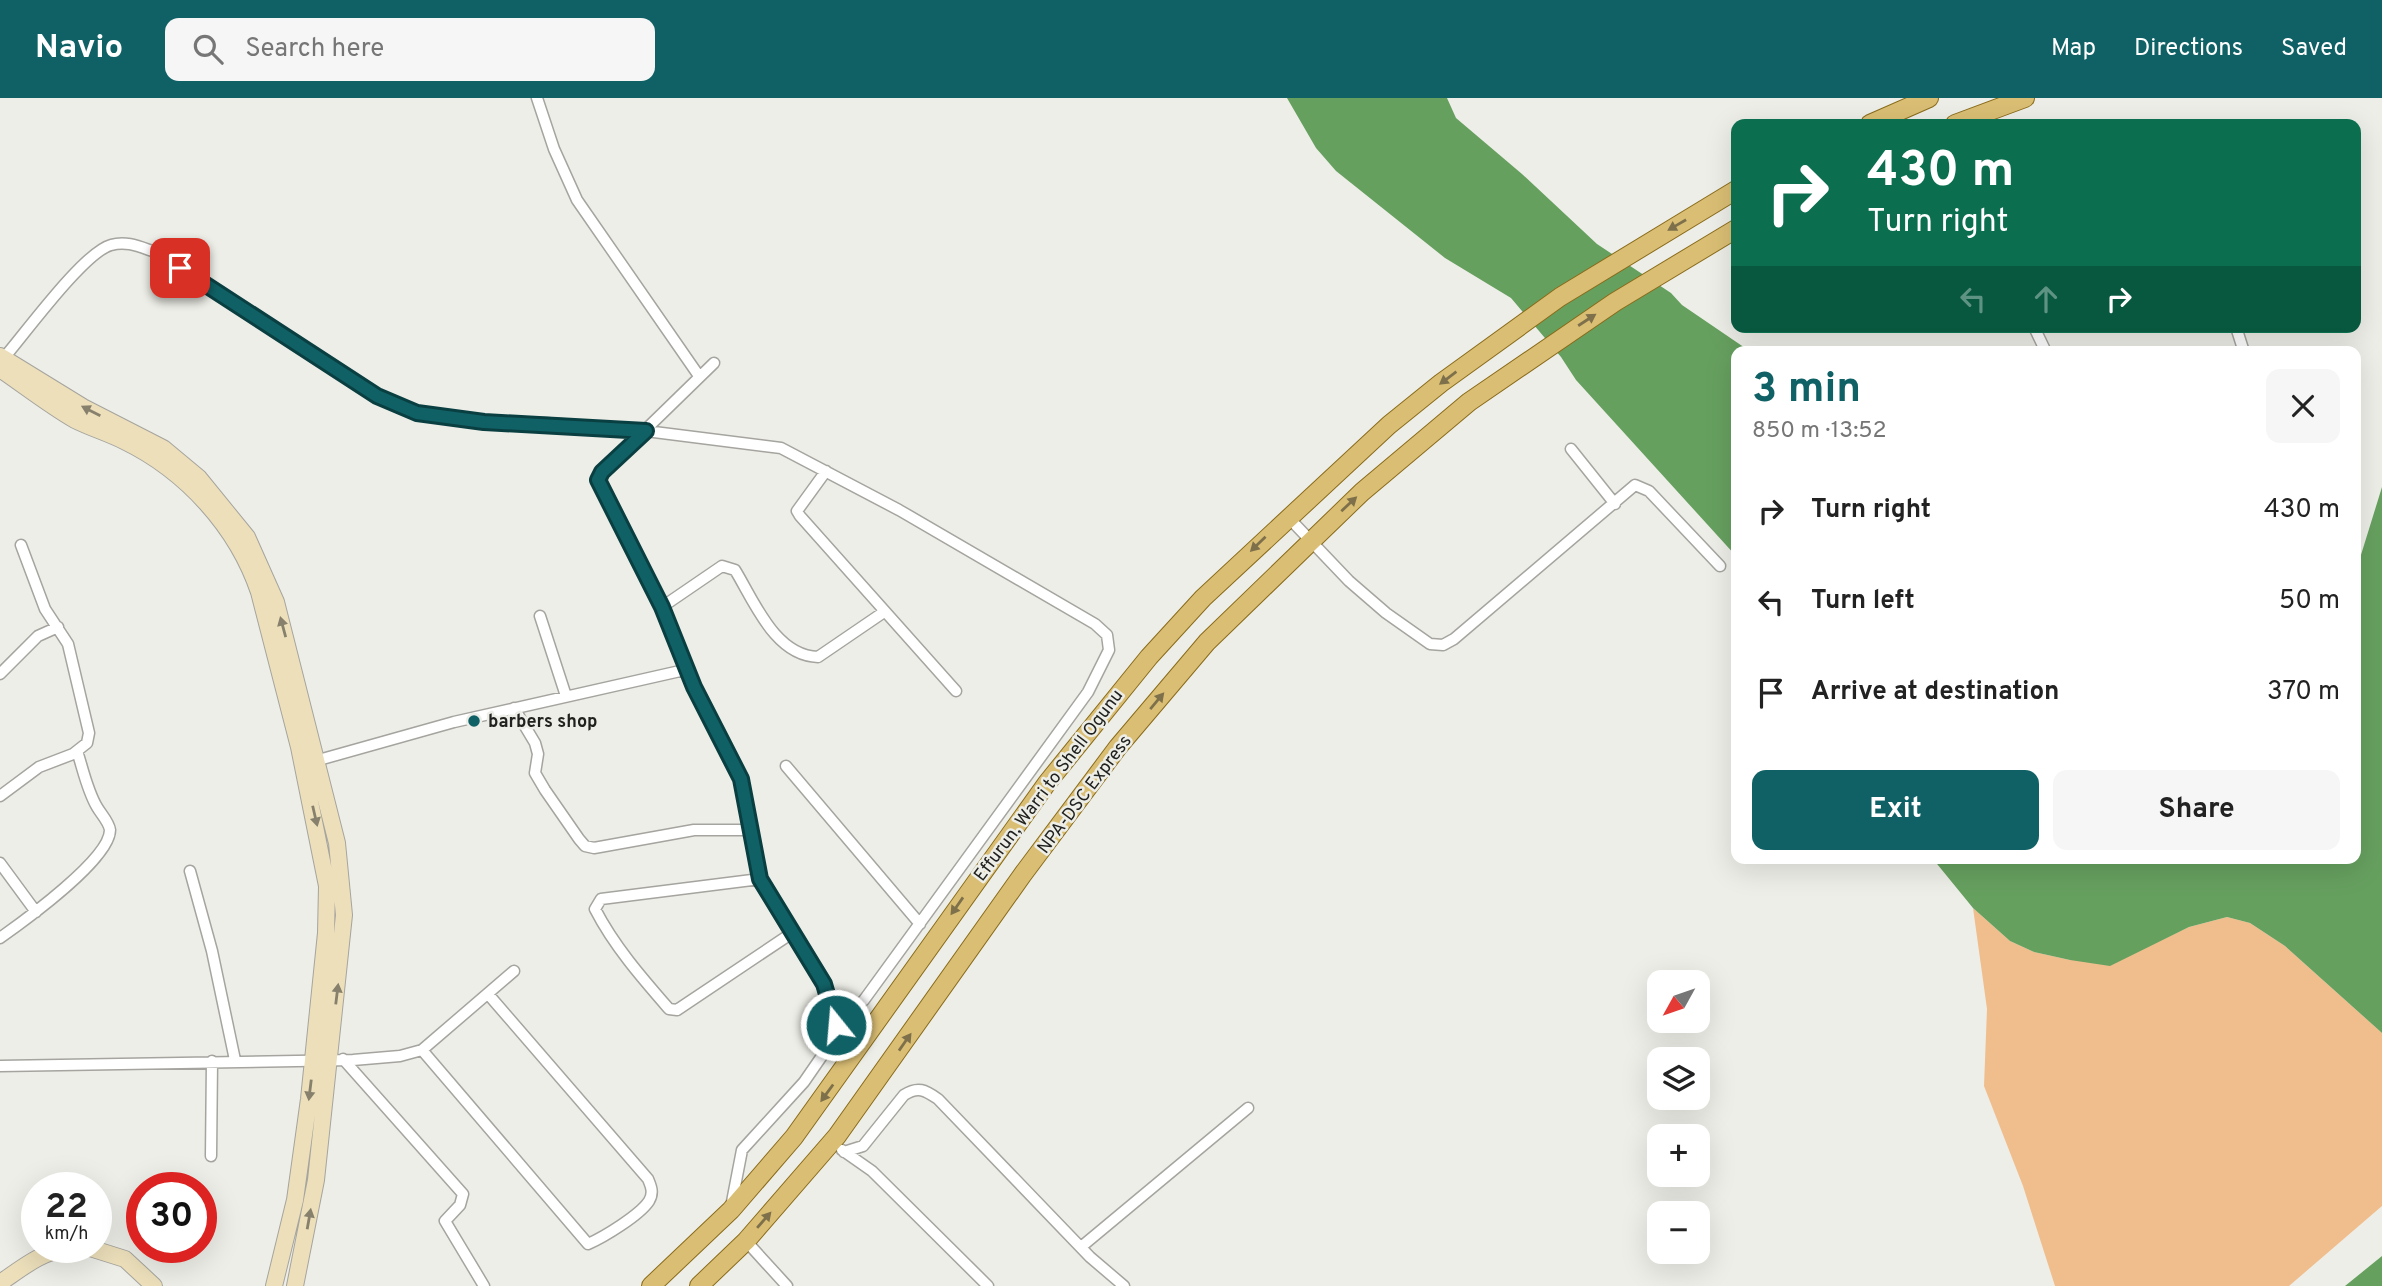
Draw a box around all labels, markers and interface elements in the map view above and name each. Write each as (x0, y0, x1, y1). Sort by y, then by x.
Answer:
search box (165, 18, 655, 81)
text: Navio (35, 28, 123, 70)
icon: search (189, 30, 227, 68)
text: Search here (245, 33, 384, 66)
text: Map (2051, 34, 2096, 64)
text: Directions (2134, 34, 2243, 64)
text: Saved (2281, 34, 2347, 64)
text: 430 m (1867, 142, 2015, 204)
icon: right (1752, 147, 1843, 238)
text: Turn right (1867, 203, 2009, 243)
one-way arrow (1668, 219, 1687, 231)
pin (150, 238, 210, 298)
icon: arrive (161, 249, 199, 287)
icon: left (1954, 280, 1992, 318)
icon: ahead (2027, 280, 2065, 318)
icon: right (2100, 280, 2138, 318)
one-way arrow (1578, 313, 1596, 327)
text: 3 min (1752, 364, 1861, 417)
button: close (2266, 369, 2340, 443)
one-way arrow (1439, 371, 1457, 385)
one-way arrow (81, 406, 101, 417)
text: 850 m · 13:52 (1752, 417, 1887, 446)
icon: right (1752, 492, 1790, 530)
text: Turn right (1811, 494, 1931, 527)
text: 430 m (2264, 494, 2340, 527)
one-way arrow (1340, 496, 1357, 512)
one-way arrow (1250, 535, 1267, 552)
icon: left (1752, 583, 1790, 621)
text: Turn left (1811, 585, 1915, 618)
text: 50 m (2279, 585, 2340, 618)
one-way arrow (277, 615, 288, 637)
icon: arrive (1752, 674, 1790, 712)
text: Arrive at destination (1811, 676, 2059, 709)
text: 370 m (2267, 676, 2340, 709)
street label: Effurun, Warri to Shell Ogunu (969, 685, 1129, 887)
one-way arrow (1149, 693, 1164, 711)
place label: barbers shop (488, 711, 597, 734)
marker: barbers shop (466, 713, 482, 729)
street label: NPA-DSC Express (1033, 731, 1137, 859)
button: Exit (1752, 770, 2039, 850)
button: Share (2053, 770, 2340, 850)
one-way arrow (309, 805, 320, 827)
one-way arrow (950, 897, 964, 915)
north arrow (1647, 970, 1710, 1032)
map controls (1647, 970, 1710, 1264)
one-way arrow (332, 982, 343, 1004)
position arrow (799, 988, 873, 1062)
one-way arrow (898, 1033, 912, 1051)
button: layers (1647, 1047, 1710, 1110)
one-way arrow (304, 1080, 315, 1102)
one-way arrow (820, 1084, 834, 1102)
button: + (1647, 1124, 1710, 1187)
speed limit sign: 30 (126, 1172, 217, 1263)
text: 22 (45, 1186, 88, 1230)
button: − (1647, 1201, 1710, 1264)
one-way arrow (304, 1208, 315, 1230)
one-way arrow (756, 1211, 772, 1229)
text: km/h (45, 1223, 88, 1246)

